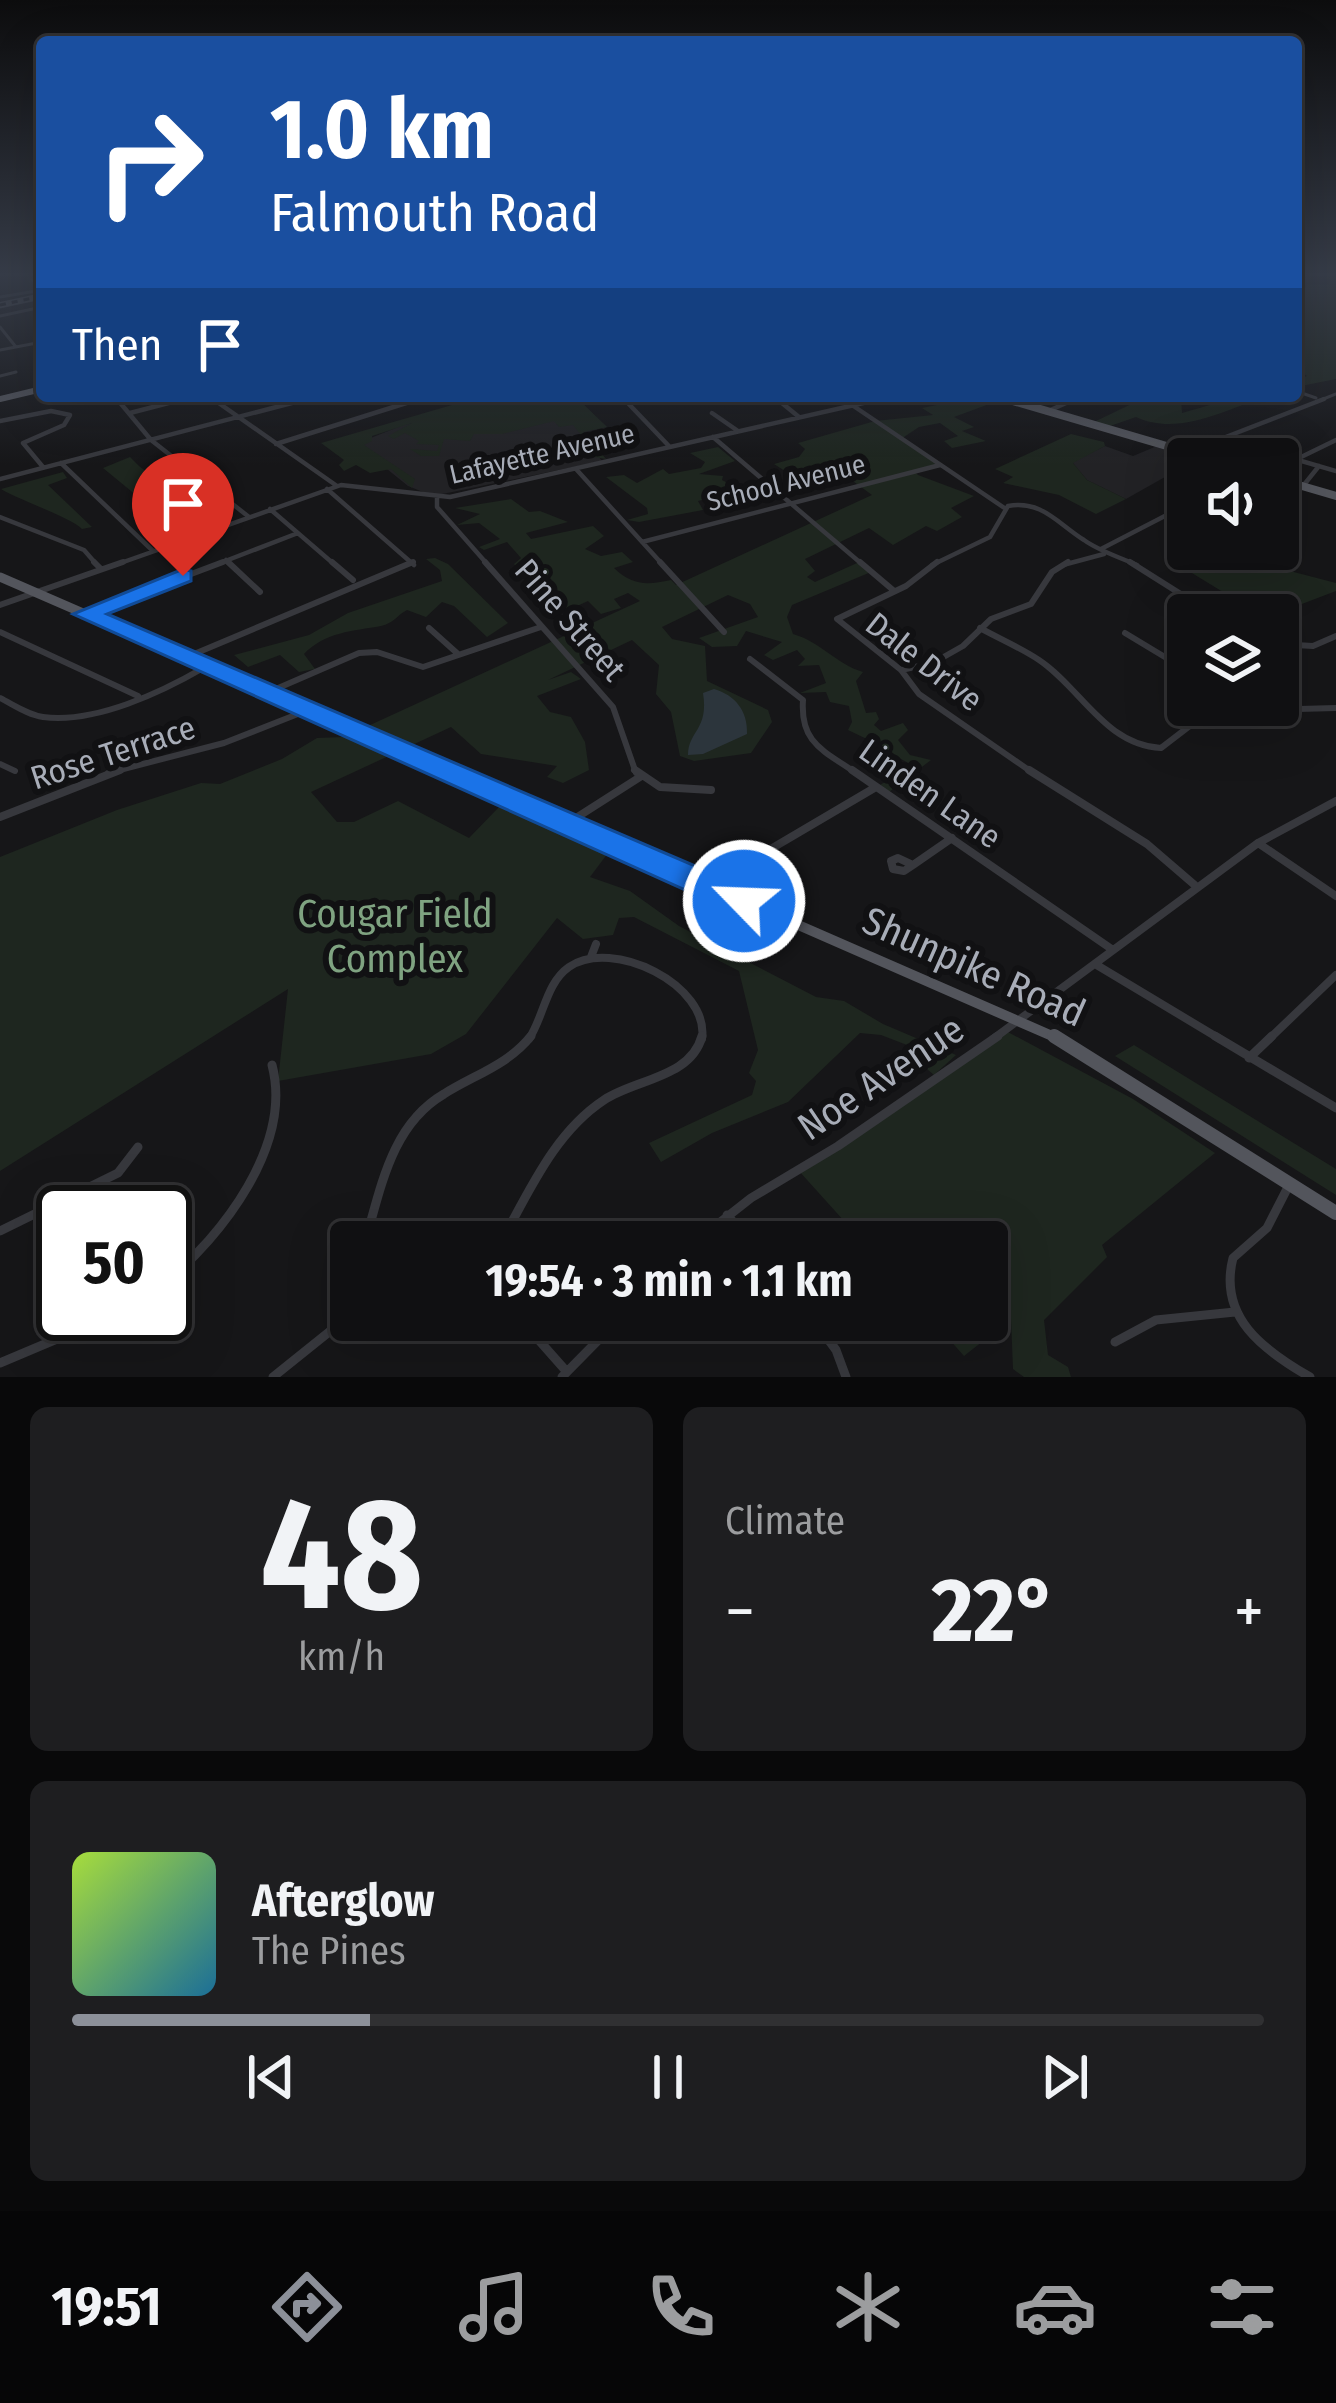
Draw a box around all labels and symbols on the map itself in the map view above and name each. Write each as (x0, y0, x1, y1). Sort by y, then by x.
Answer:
street label: Lafayette Avenue (446, 417, 638, 491)
street label: School Avenue (703, 448, 869, 518)
pin (132, 453, 234, 576)
street label: Pine Street (506, 551, 634, 689)
street label: Dale Drive (858, 604, 990, 720)
street label: Rose Terrace (26, 708, 200, 798)
street label: Linden Lane (851, 731, 1009, 857)
position arrow (681, 838, 807, 964)
park label: Cougar Field Complex (297, 891, 493, 982)
street label: Shunpike Road (856, 897, 1092, 1037)
street label: Noe Avenue (789, 1006, 973, 1150)
speed limit sign: 50 (36, 1185, 192, 1341)

